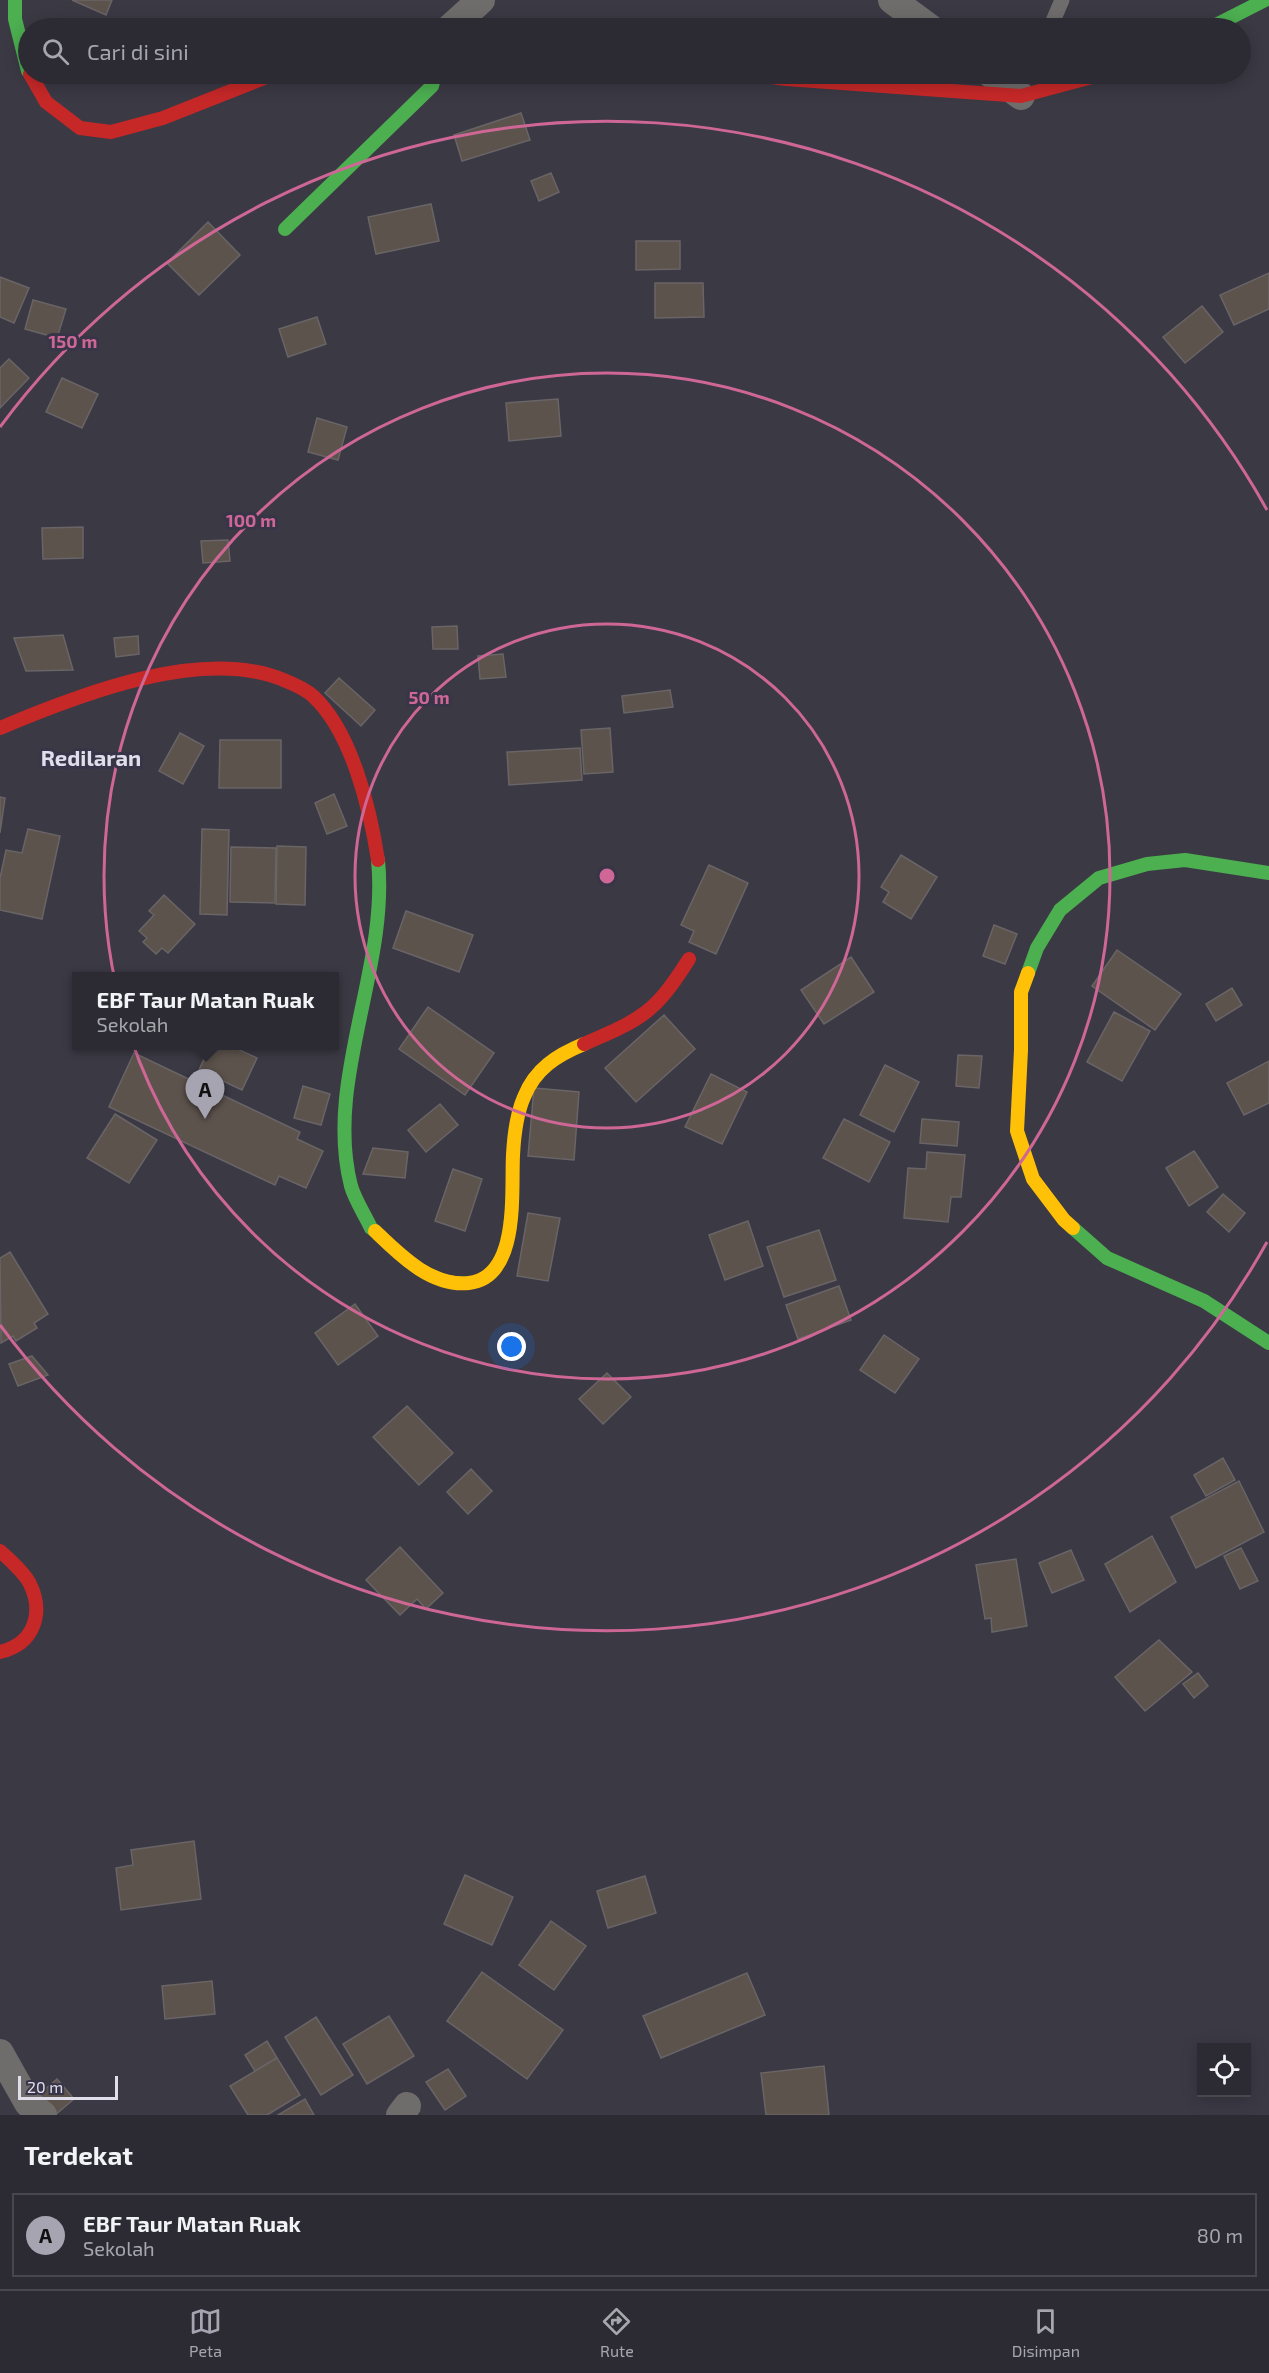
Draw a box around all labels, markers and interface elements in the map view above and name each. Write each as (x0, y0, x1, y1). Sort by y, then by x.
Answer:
search box (18, 18, 1251, 84)
icon: search (39, 35, 72, 68)
text: Cari di sini (87, 38, 189, 64)
text: 150 m (49, 330, 97, 352)
text: 100 m (226, 509, 276, 531)
text: 50 m (408, 686, 450, 708)
district label: Redilaran (41, 744, 141, 770)
centre of rings (597, 866, 617, 886)
popup (72, 972, 339, 1050)
text: EBF Taur Matan Ruak (97, 986, 314, 1012)
text: Sekolah (97, 1012, 168, 1036)
pin: A (186, 1070, 224, 1119)
your location (497, 1332, 526, 1361)
map controls (1197, 2043, 1251, 2097)
button: locate (1197, 2043, 1251, 2097)
scale bar (18, 2073, 118, 2100)
text: 20 m (27, 2077, 63, 2096)
text: Terdekat (24, 2139, 133, 2170)
text: EBF Taur Matan Ruak (83, 2210, 301, 2236)
text: A (39, 2223, 52, 2247)
text: 80 m (1197, 2223, 1243, 2247)
text: Sekolah (83, 2236, 155, 2260)
tab: Peta (189, 2305, 222, 2360)
tab: Rute (600, 2305, 634, 2360)
tab: Disimpan (1012, 2305, 1080, 2360)

